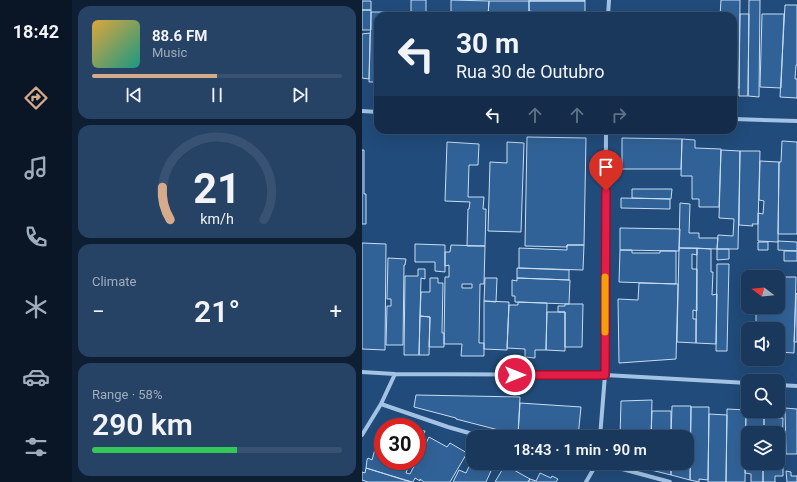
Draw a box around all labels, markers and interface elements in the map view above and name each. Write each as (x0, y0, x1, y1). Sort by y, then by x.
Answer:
text: 18:42 (13, 21, 59, 42)
text: 88.6 FM (152, 27, 207, 45)
text: 30 m (456, 27, 519, 60)
icon: left (390, 28, 442, 80)
text: Music (152, 45, 187, 60)
text: Rua 30 de Outubro (456, 61, 605, 82)
icon: directions (22, 84, 50, 112)
icon: previous (123, 84, 145, 106)
icon: pause (206, 84, 228, 106)
icon: next (289, 84, 311, 106)
icon: left (482, 104, 504, 126)
icon: ahead (524, 104, 546, 126)
icon: ahead (566, 104, 588, 126)
icon: right (608, 104, 630, 126)
pin (589, 150, 623, 191)
icon: music (22, 154, 50, 182)
icon: arrive (595, 156, 617, 178)
text: 21 (193, 163, 241, 212)
text: km/h (200, 210, 234, 226)
icon: phone (22, 223, 50, 251)
north arrow (741, 270, 785, 314)
map controls (741, 270, 785, 470)
text: Climate (92, 274, 136, 289)
icon: climate (22, 293, 50, 321)
text: 21° (194, 294, 240, 329)
text: − (92, 299, 105, 324)
text: + (330, 299, 342, 324)
button: sound (741, 322, 785, 366)
position arrow (494, 354, 536, 396)
icon: car (22, 363, 50, 391)
button: search (741, 374, 785, 418)
text: Range · 58% (92, 387, 162, 402)
text: 290 km (92, 407, 193, 442)
speed limit sign: 30 (374, 418, 426, 470)
button: layers (741, 426, 785, 470)
icon: filters (22, 433, 50, 461)
text: 18:43 · 1 min · 90 m (513, 441, 647, 459)

